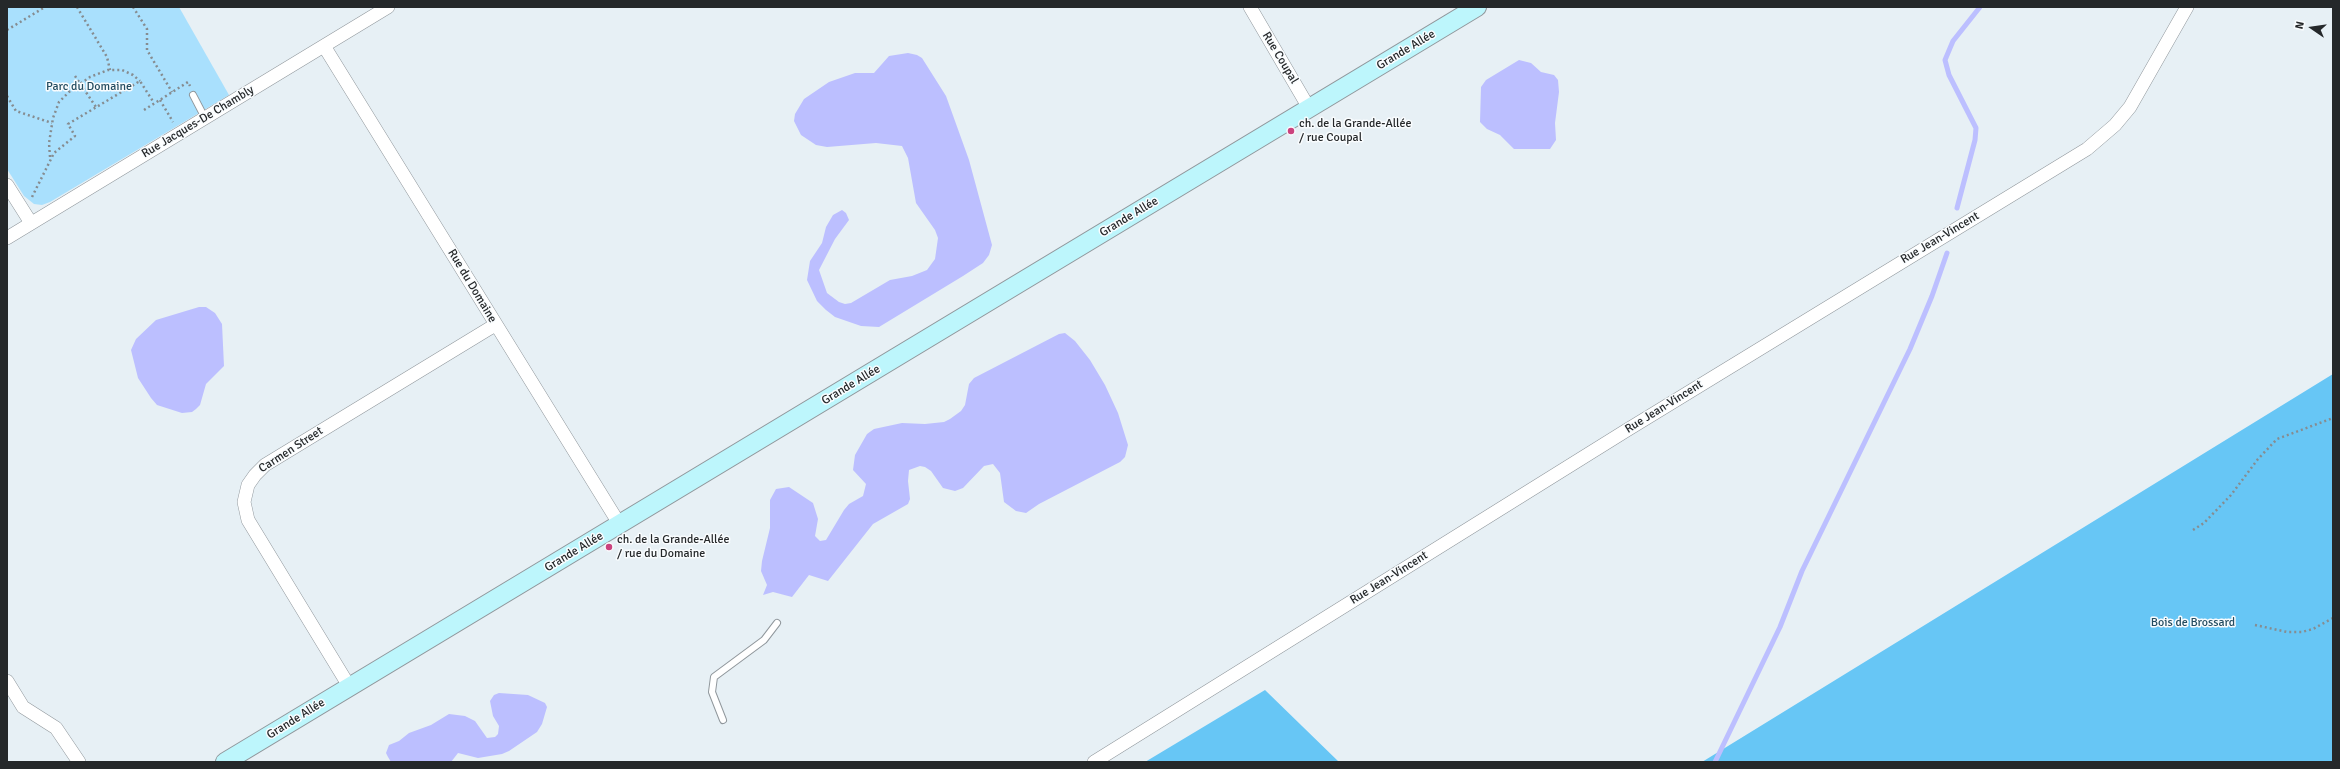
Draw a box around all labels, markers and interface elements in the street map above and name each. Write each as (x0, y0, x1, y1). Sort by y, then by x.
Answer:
north arrow (2292, 8, 2332, 48)
text: N (2293, 20, 2307, 30)
street label: Grande Allée (1374, 27, 1438, 73)
street label: Rue Coupal (1259, 29, 1301, 87)
park label: Parc du Domaine (46, 80, 132, 94)
street label: Rue Jacques-De Chambly (139, 83, 257, 161)
place label: ch. de la Grande-Allée / rue Coupal (1299, 117, 1412, 145)
marker: ch. de la Grande-Allée / rue Coupal (1286, 126, 1296, 136)
street label: Grande Allée (1097, 194, 1161, 240)
street label: Rue Jean-Vincent (1898, 209, 1982, 267)
street label: Rue du Domaine (444, 247, 500, 325)
street label: Grande Allée (819, 362, 883, 408)
street label: Rue Jean-Vincent (1622, 377, 1706, 437)
street label: Carmen Street (256, 424, 326, 476)
street label: Grande Allée (542, 529, 606, 575)
place label: ch. de la Grande-Allée / rue du Domaine (617, 533, 730, 561)
marker: ch. de la Grande-Allée / rue du Domaine (604, 542, 614, 552)
street label: Rue Jean-Vincent (1347, 548, 1431, 608)
park label: Bois de Brossard (2151, 616, 2235, 630)
street label: Grande Allée (264, 695, 328, 743)

